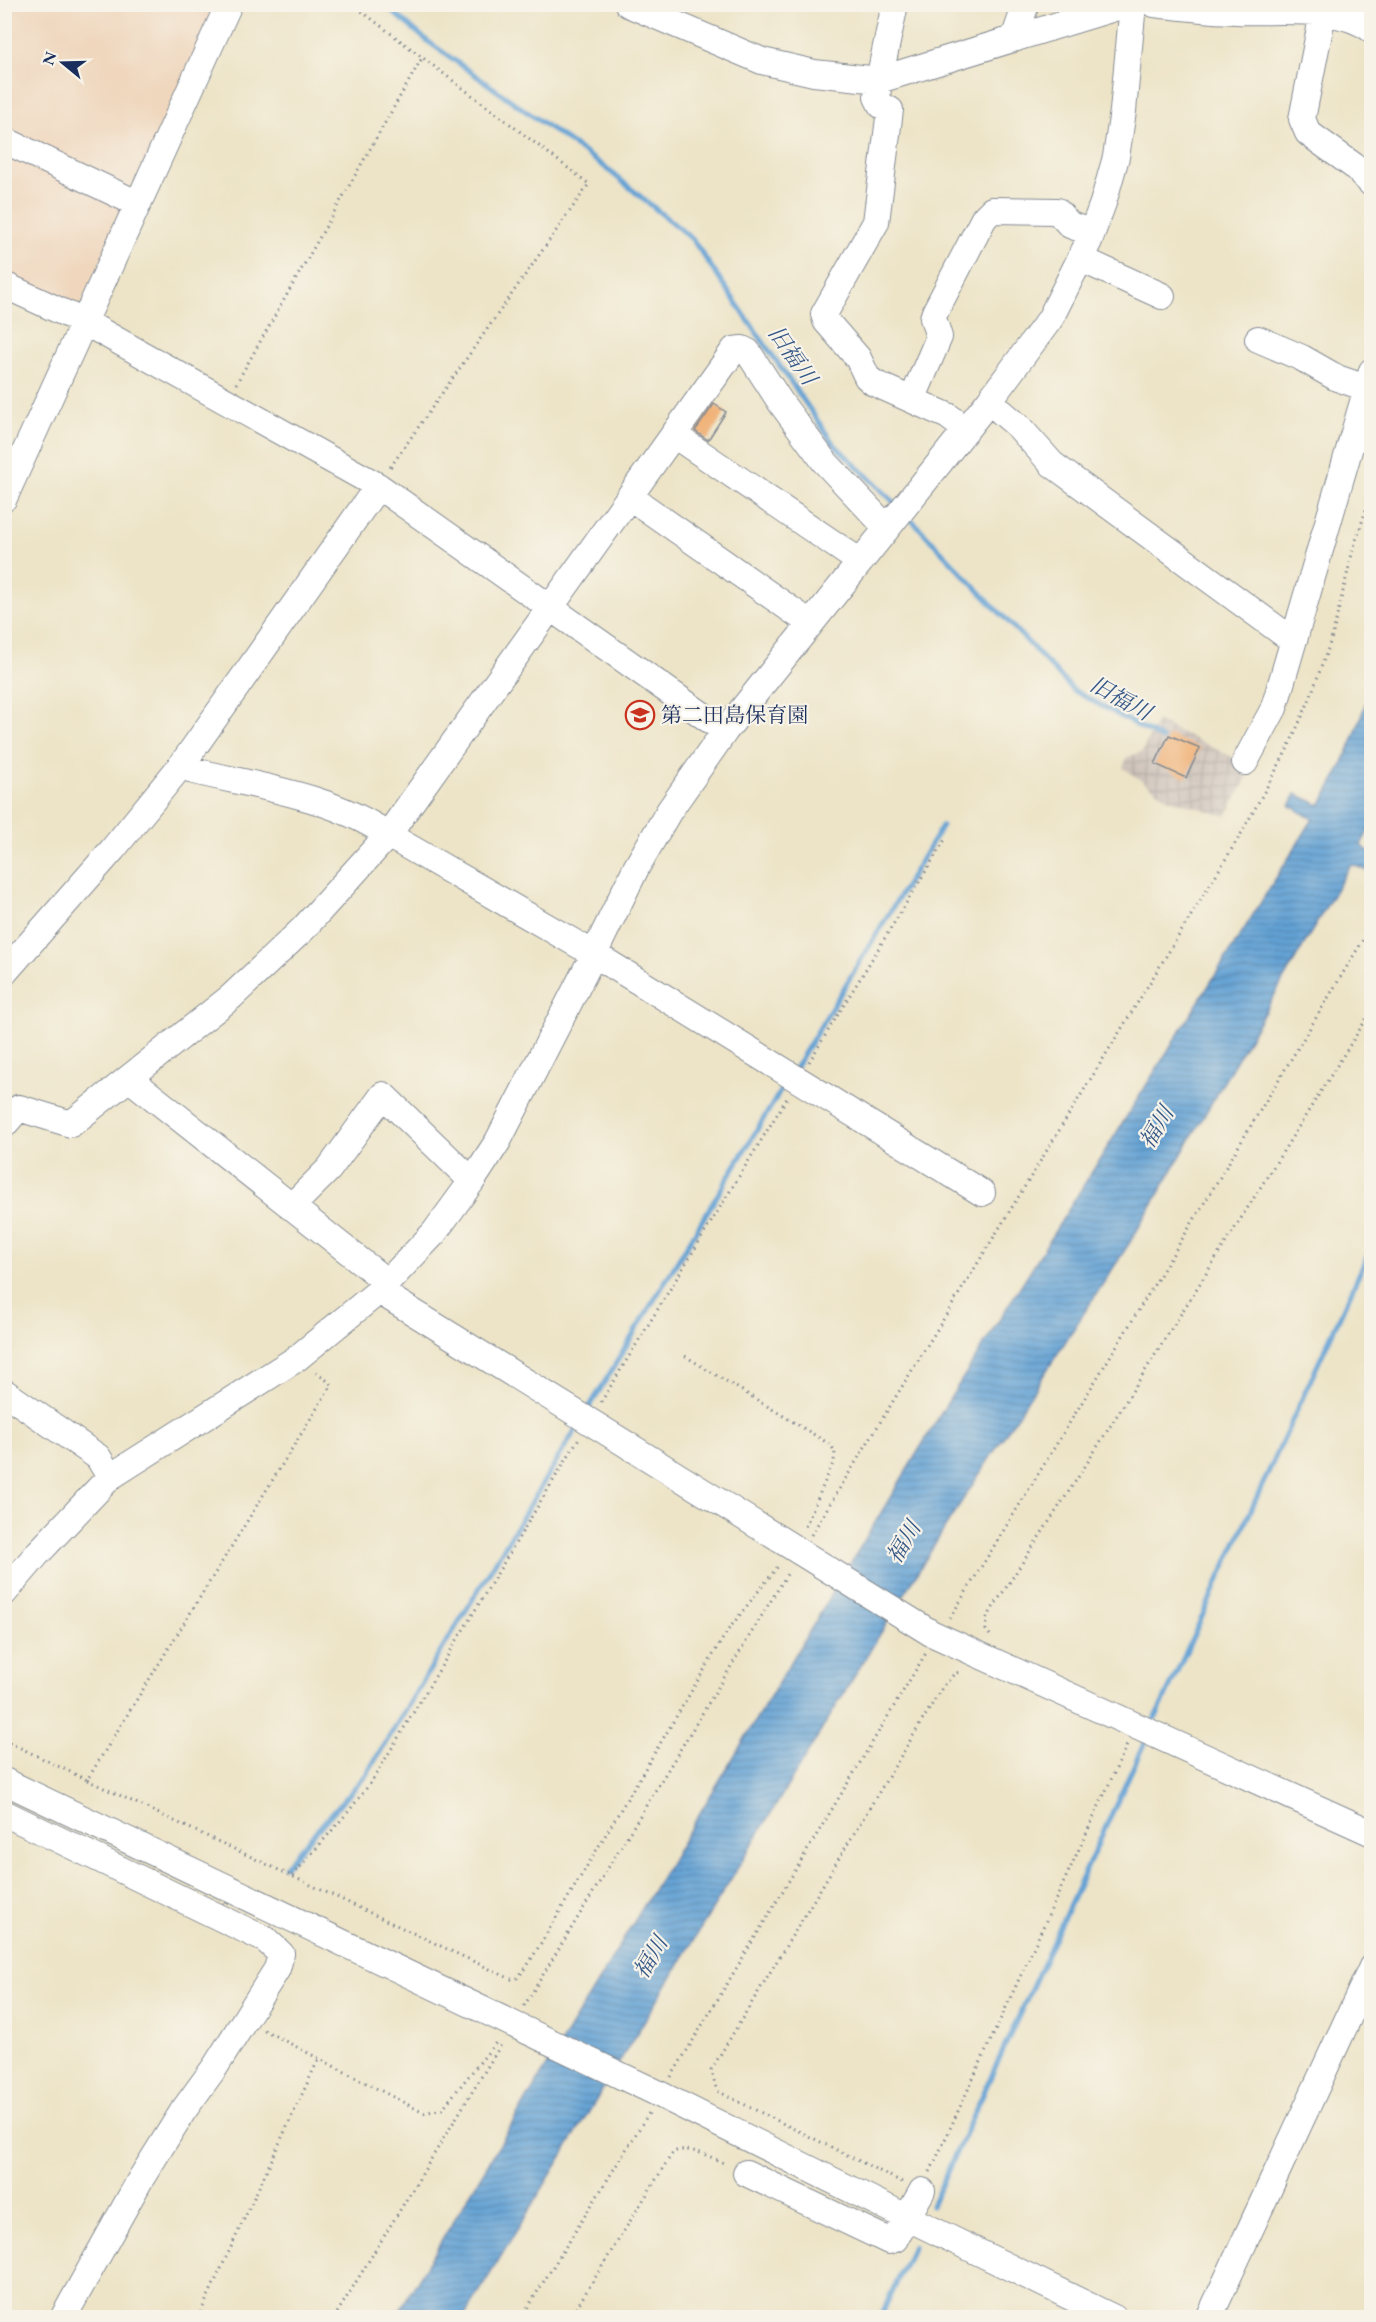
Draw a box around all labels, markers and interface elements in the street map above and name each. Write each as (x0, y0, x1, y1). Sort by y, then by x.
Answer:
north arrow (33, 33, 93, 93)
text: N (37, 49, 61, 68)
water label: 旧福川 (762, 320, 825, 392)
water label: 旧福川 (1085, 670, 1158, 728)
school or university icon: 第二田島保育園 (624, 699, 656, 731)
place label: 第二田島保育園 (661, 701, 808, 728)
water label: 福川 (1133, 1099, 1181, 1154)
water label: 福川 (880, 1514, 928, 1569)
water label: 福川 (627, 1929, 675, 1984)

